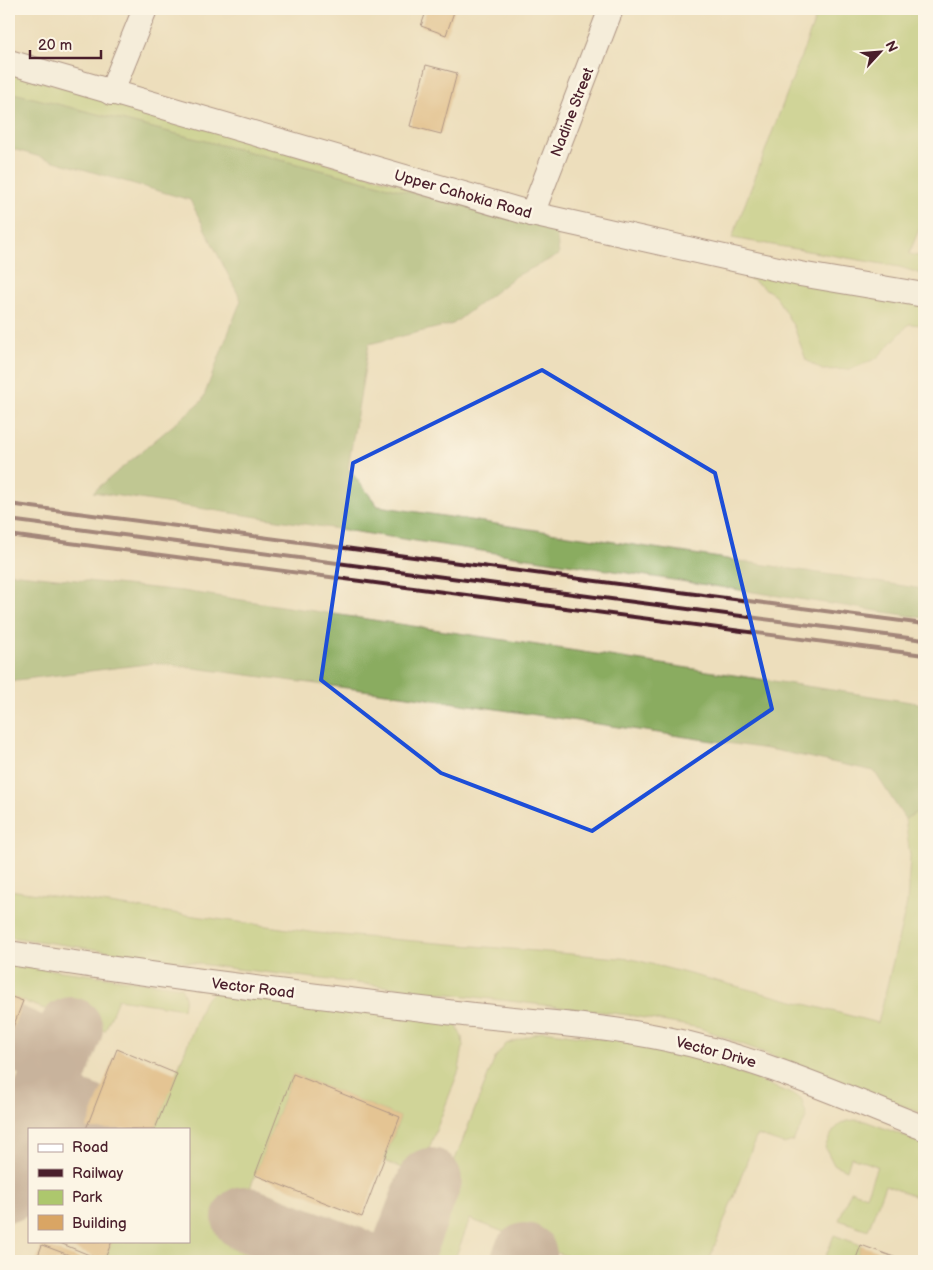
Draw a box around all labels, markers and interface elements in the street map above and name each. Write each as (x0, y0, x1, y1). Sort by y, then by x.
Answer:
scale bar (30, 28, 101, 60)
north arrow (856, 28, 906, 78)
text: 20 m (38, 36, 72, 55)
text: N (881, 38, 901, 55)
street label: Nadine Street (547, 64, 598, 160)
street label: Upper Cahokia Road (392, 166, 534, 223)
street label: Vector Road (210, 974, 295, 1003)
street label: Vector Drive (674, 1033, 758, 1072)
legend (28, 1128, 190, 1242)
text: Road (72, 1138, 108, 1157)
text: Railway (72, 1164, 123, 1183)
text: Park (72, 1188, 103, 1207)
text: Building (72, 1214, 127, 1233)

